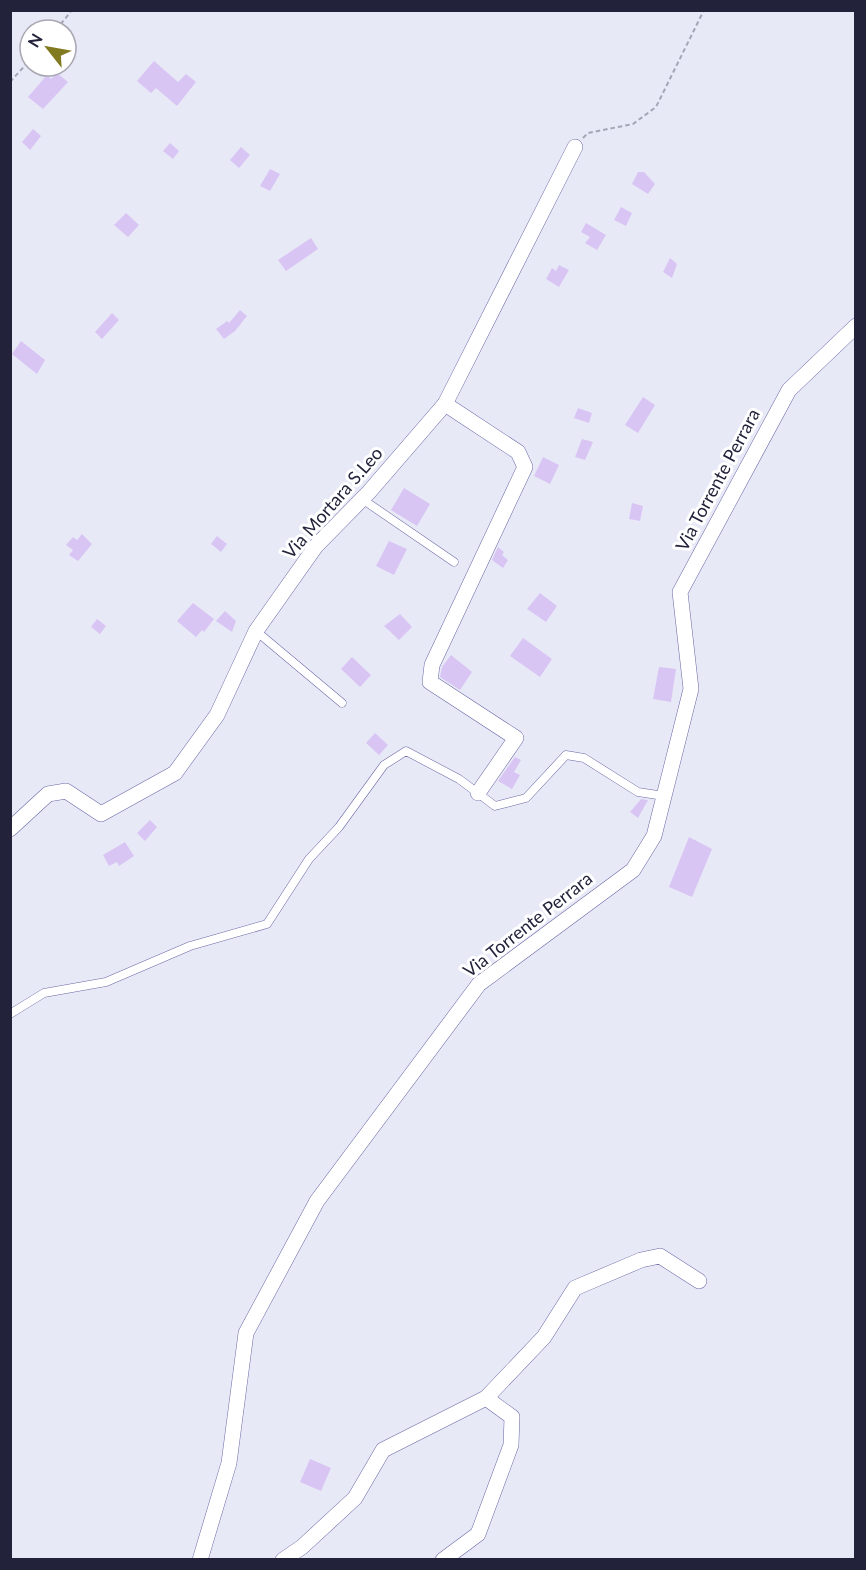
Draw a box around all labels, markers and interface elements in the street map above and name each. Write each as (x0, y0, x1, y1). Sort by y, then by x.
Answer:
north arrow (18, 18, 78, 78)
text: N (23, 30, 46, 50)
street label: Via Torrente Perrara (670, 405, 764, 554)
street label: Via Mortara S.Leo (278, 442, 387, 563)
street label: Via Torrente Perrara (458, 867, 596, 981)

